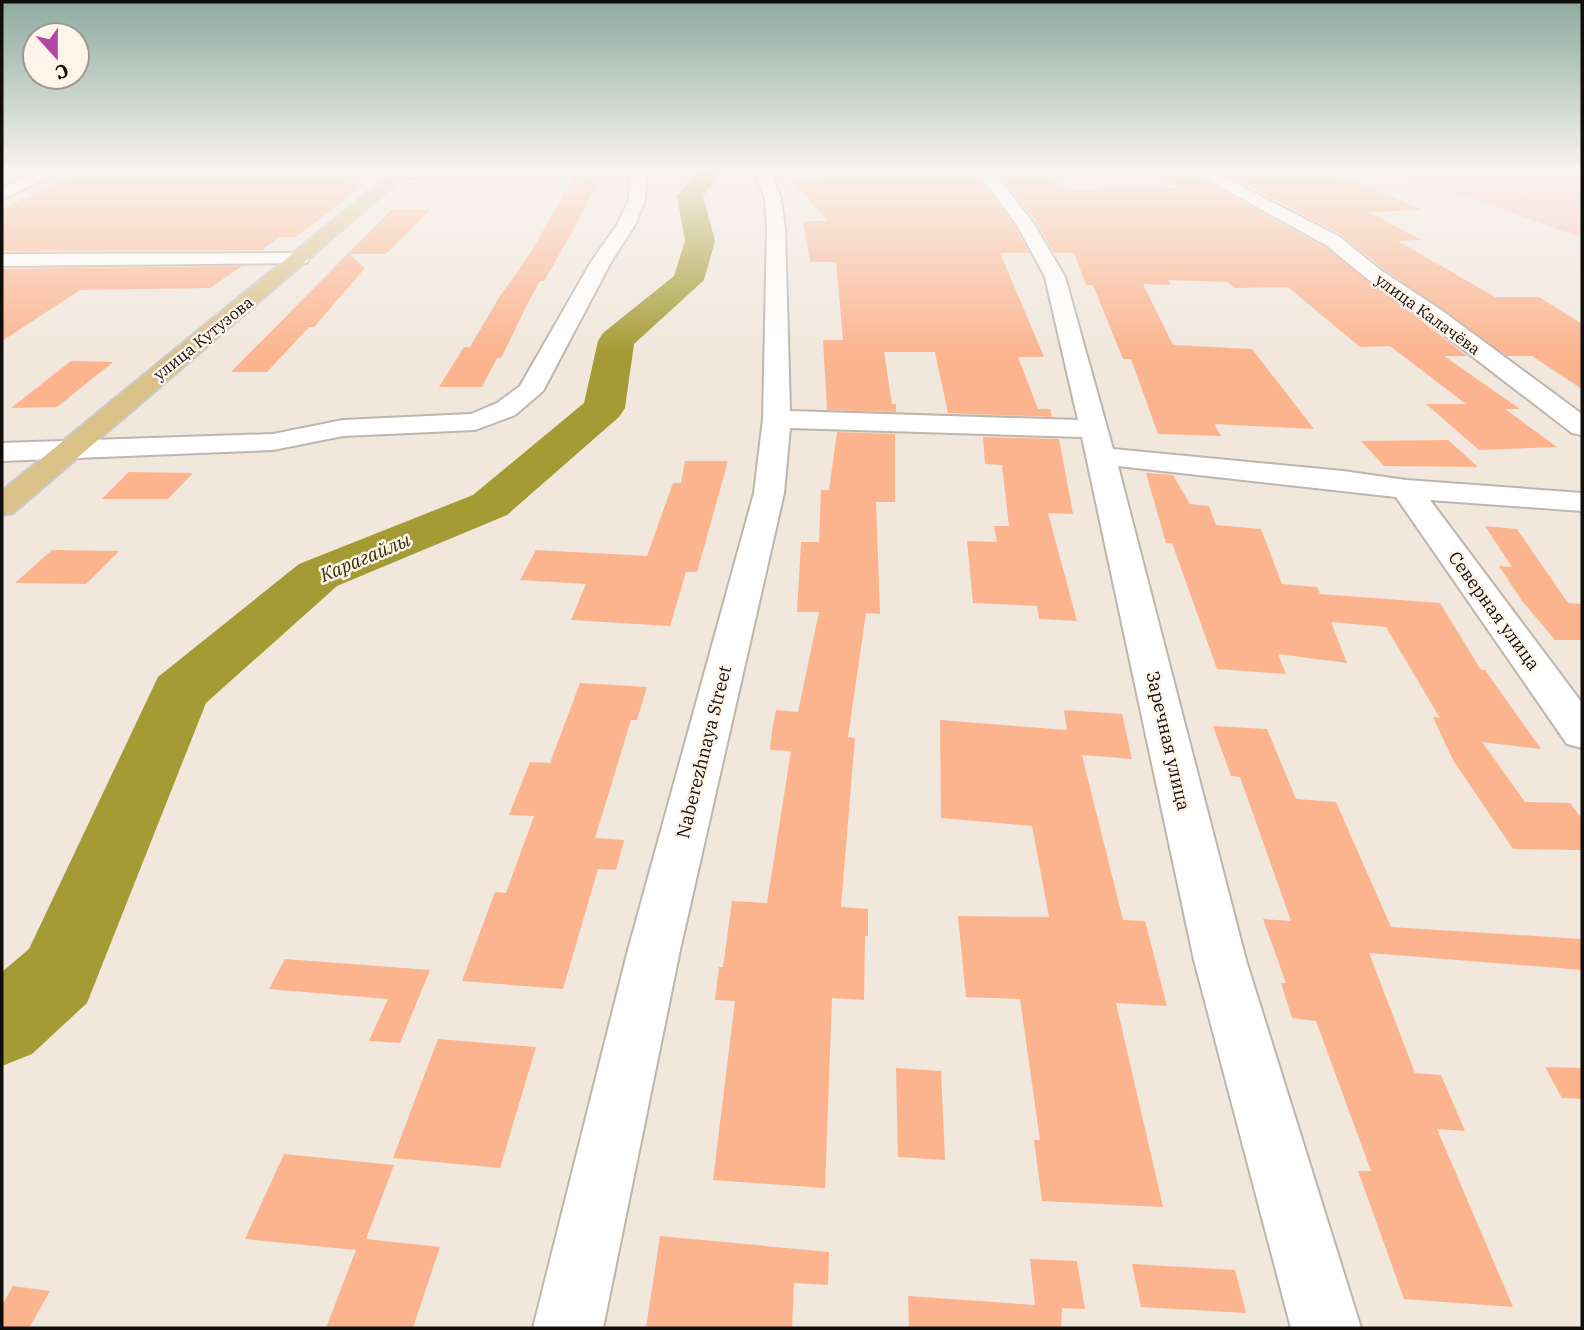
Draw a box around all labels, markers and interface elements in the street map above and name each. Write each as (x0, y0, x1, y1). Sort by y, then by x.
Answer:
north arrow (21, 21, 91, 91)
text: С (52, 58, 72, 85)
street label: улица Калачёва (1372, 269, 1485, 359)
street label: улица Кутузова (149, 292, 257, 384)
water label: Карагайлы (315, 527, 414, 587)
street label: Северная улица (1443, 547, 1545, 675)
street label: Naberezhnaya Street (671, 663, 736, 841)
street label: Заречная улица (1141, 669, 1196, 813)

